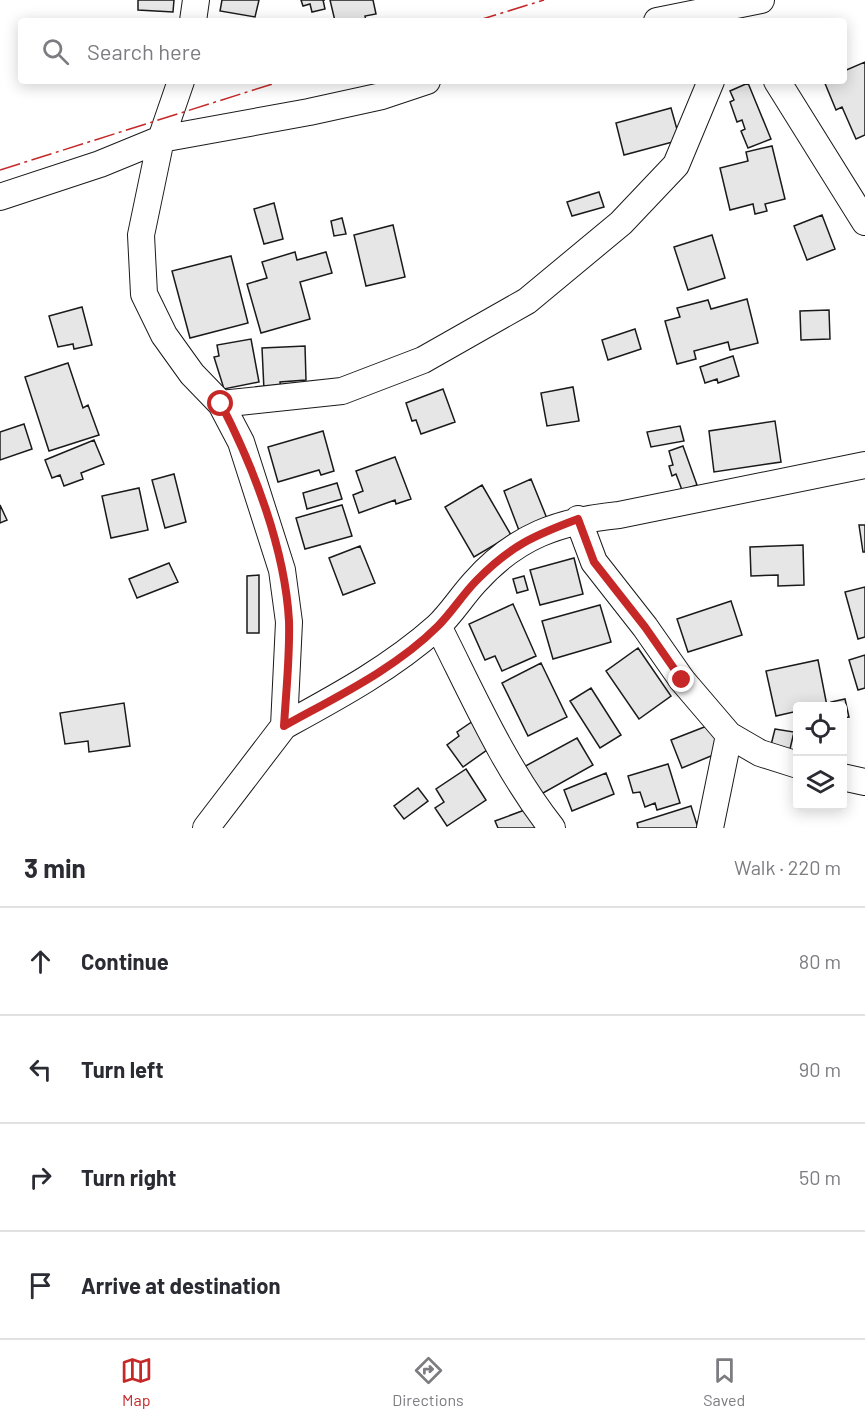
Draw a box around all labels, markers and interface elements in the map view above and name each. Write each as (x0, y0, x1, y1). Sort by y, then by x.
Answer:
search box (18, 18, 847, 84)
icon: search (39, 35, 72, 68)
text: Search here (87, 38, 201, 64)
route start (207, 390, 233, 416)
route end (668, 666, 694, 692)
map controls (793, 702, 847, 810)
button: locate (793, 702, 847, 756)
button: layers (793, 756, 847, 810)
text: 3 min (24, 852, 86, 883)
text: Walk · 220 m (734, 855, 841, 879)
icon: ahead (24, 945, 57, 978)
text: Continue (81, 948, 169, 974)
text: 80 m (799, 949, 841, 973)
icon: left (24, 1053, 57, 1086)
text: Turn left (81, 1056, 164, 1082)
text: 90 m (799, 1057, 841, 1081)
icon: right (24, 1161, 57, 1194)
text: Turn right (81, 1164, 176, 1190)
text: 50 m (799, 1165, 841, 1189)
icon: arrive (24, 1269, 57, 1302)
text: Arrive at destination (81, 1272, 280, 1298)
tab: Map (120, 1354, 153, 1409)
tab: Directions (392, 1354, 464, 1409)
tab: Saved (703, 1354, 745, 1409)

